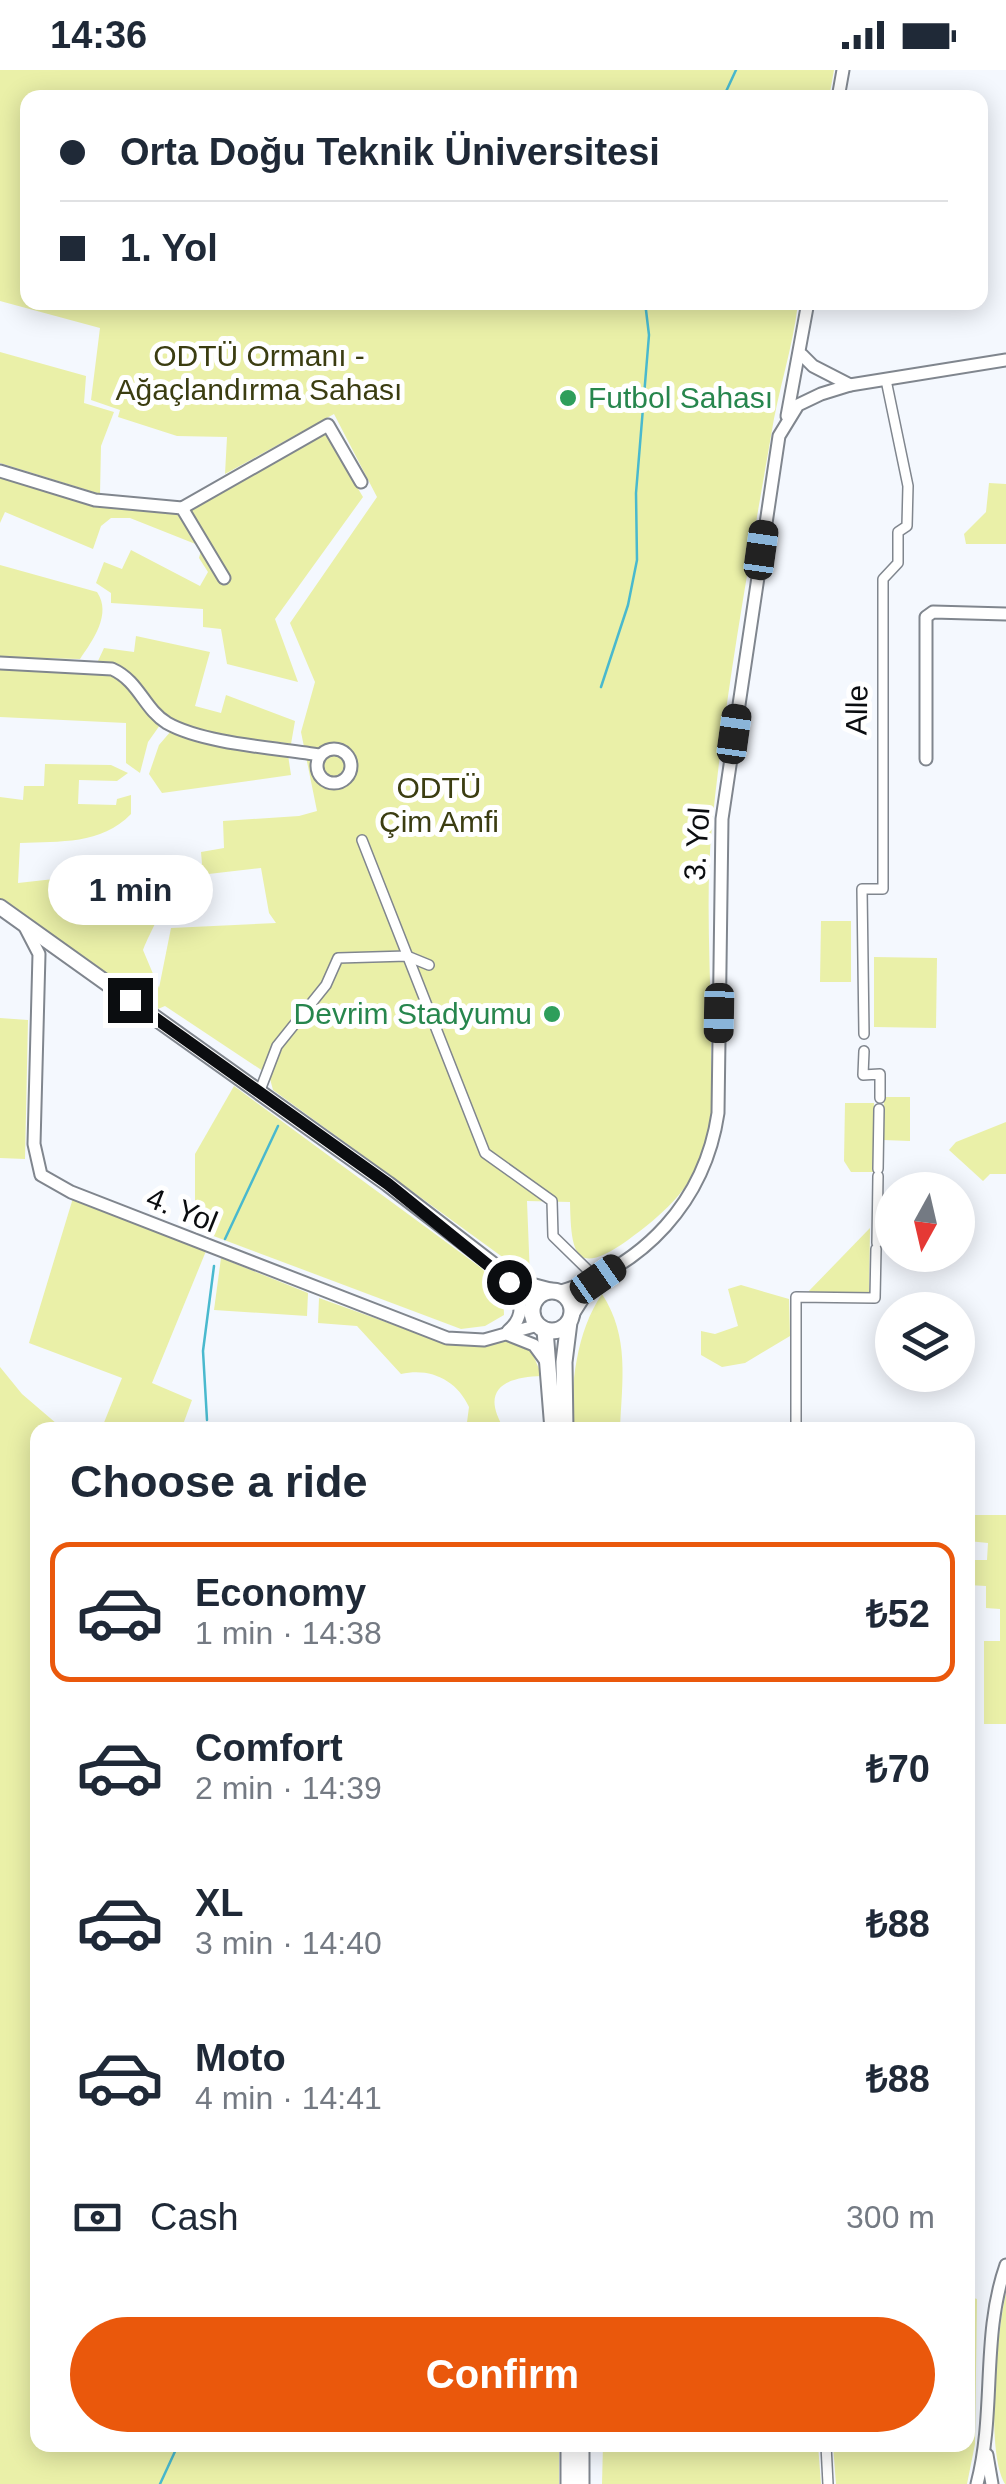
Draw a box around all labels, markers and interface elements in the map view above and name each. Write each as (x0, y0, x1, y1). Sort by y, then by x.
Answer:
text: 14:36 (50, 14, 147, 56)
text: Orta Doğu Teknik Üniversitesi (120, 131, 660, 173)
text: 1. Yol (120, 227, 218, 269)
park label: ODTÜ Ormanı - Ağaçlandırma Sahası (116, 339, 402, 406)
place label: Futbol Sahası (588, 381, 773, 414)
marker: Futbol Sahası (557, 387, 579, 409)
car (742, 518, 780, 582)
street label: Alle (840, 685, 873, 735)
car (715, 702, 753, 766)
park label: ODTÜ Çim Amfi (379, 771, 499, 838)
street label: 3. Yol (677, 806, 716, 882)
callout: 1 min (48, 855, 212, 925)
text: 1 min (89, 872, 172, 908)
route end (108, 978, 153, 1023)
car (703, 983, 735, 1043)
place label: Devrim Stadyumu (294, 997, 532, 1030)
marker: Devrim Stadyumu (541, 1003, 563, 1025)
north arrow (875, 1172, 975, 1272)
map controls (875, 1172, 975, 1392)
street label: 4. Yol (142, 1180, 222, 1239)
car (565, 1250, 631, 1308)
route start (487, 1260, 532, 1305)
button: layers (875, 1292, 975, 1392)
text: Choose a ride (70, 1456, 368, 1507)
icon: car (75, 1567, 165, 1657)
text: Economy (195, 1572, 366, 1614)
text: ₺52 (866, 1593, 930, 1635)
text: 1 min · 14:38 (195, 1615, 382, 1651)
icon: car (75, 1722, 165, 1812)
text: Comfort (195, 1727, 343, 1769)
text: ₺70 (866, 1748, 930, 1790)
text: 2 min · 14:39 (195, 1770, 382, 1806)
icon: car (75, 1877, 165, 1967)
text: XL (195, 1882, 244, 1924)
text: ₺88 (866, 1903, 930, 1945)
text: 3 min · 14:40 (195, 1925, 382, 1961)
icon: car (75, 2032, 165, 2122)
text: Moto (195, 2037, 286, 2079)
text: ₺88 (866, 2058, 930, 2100)
text: 4 min · 14:41 (195, 2080, 382, 2116)
icon: cash (70, 2190, 125, 2245)
text: Cash (150, 2196, 239, 2238)
text: 300 m (846, 2199, 935, 2235)
button: Confirm (70, 2317, 935, 2432)

